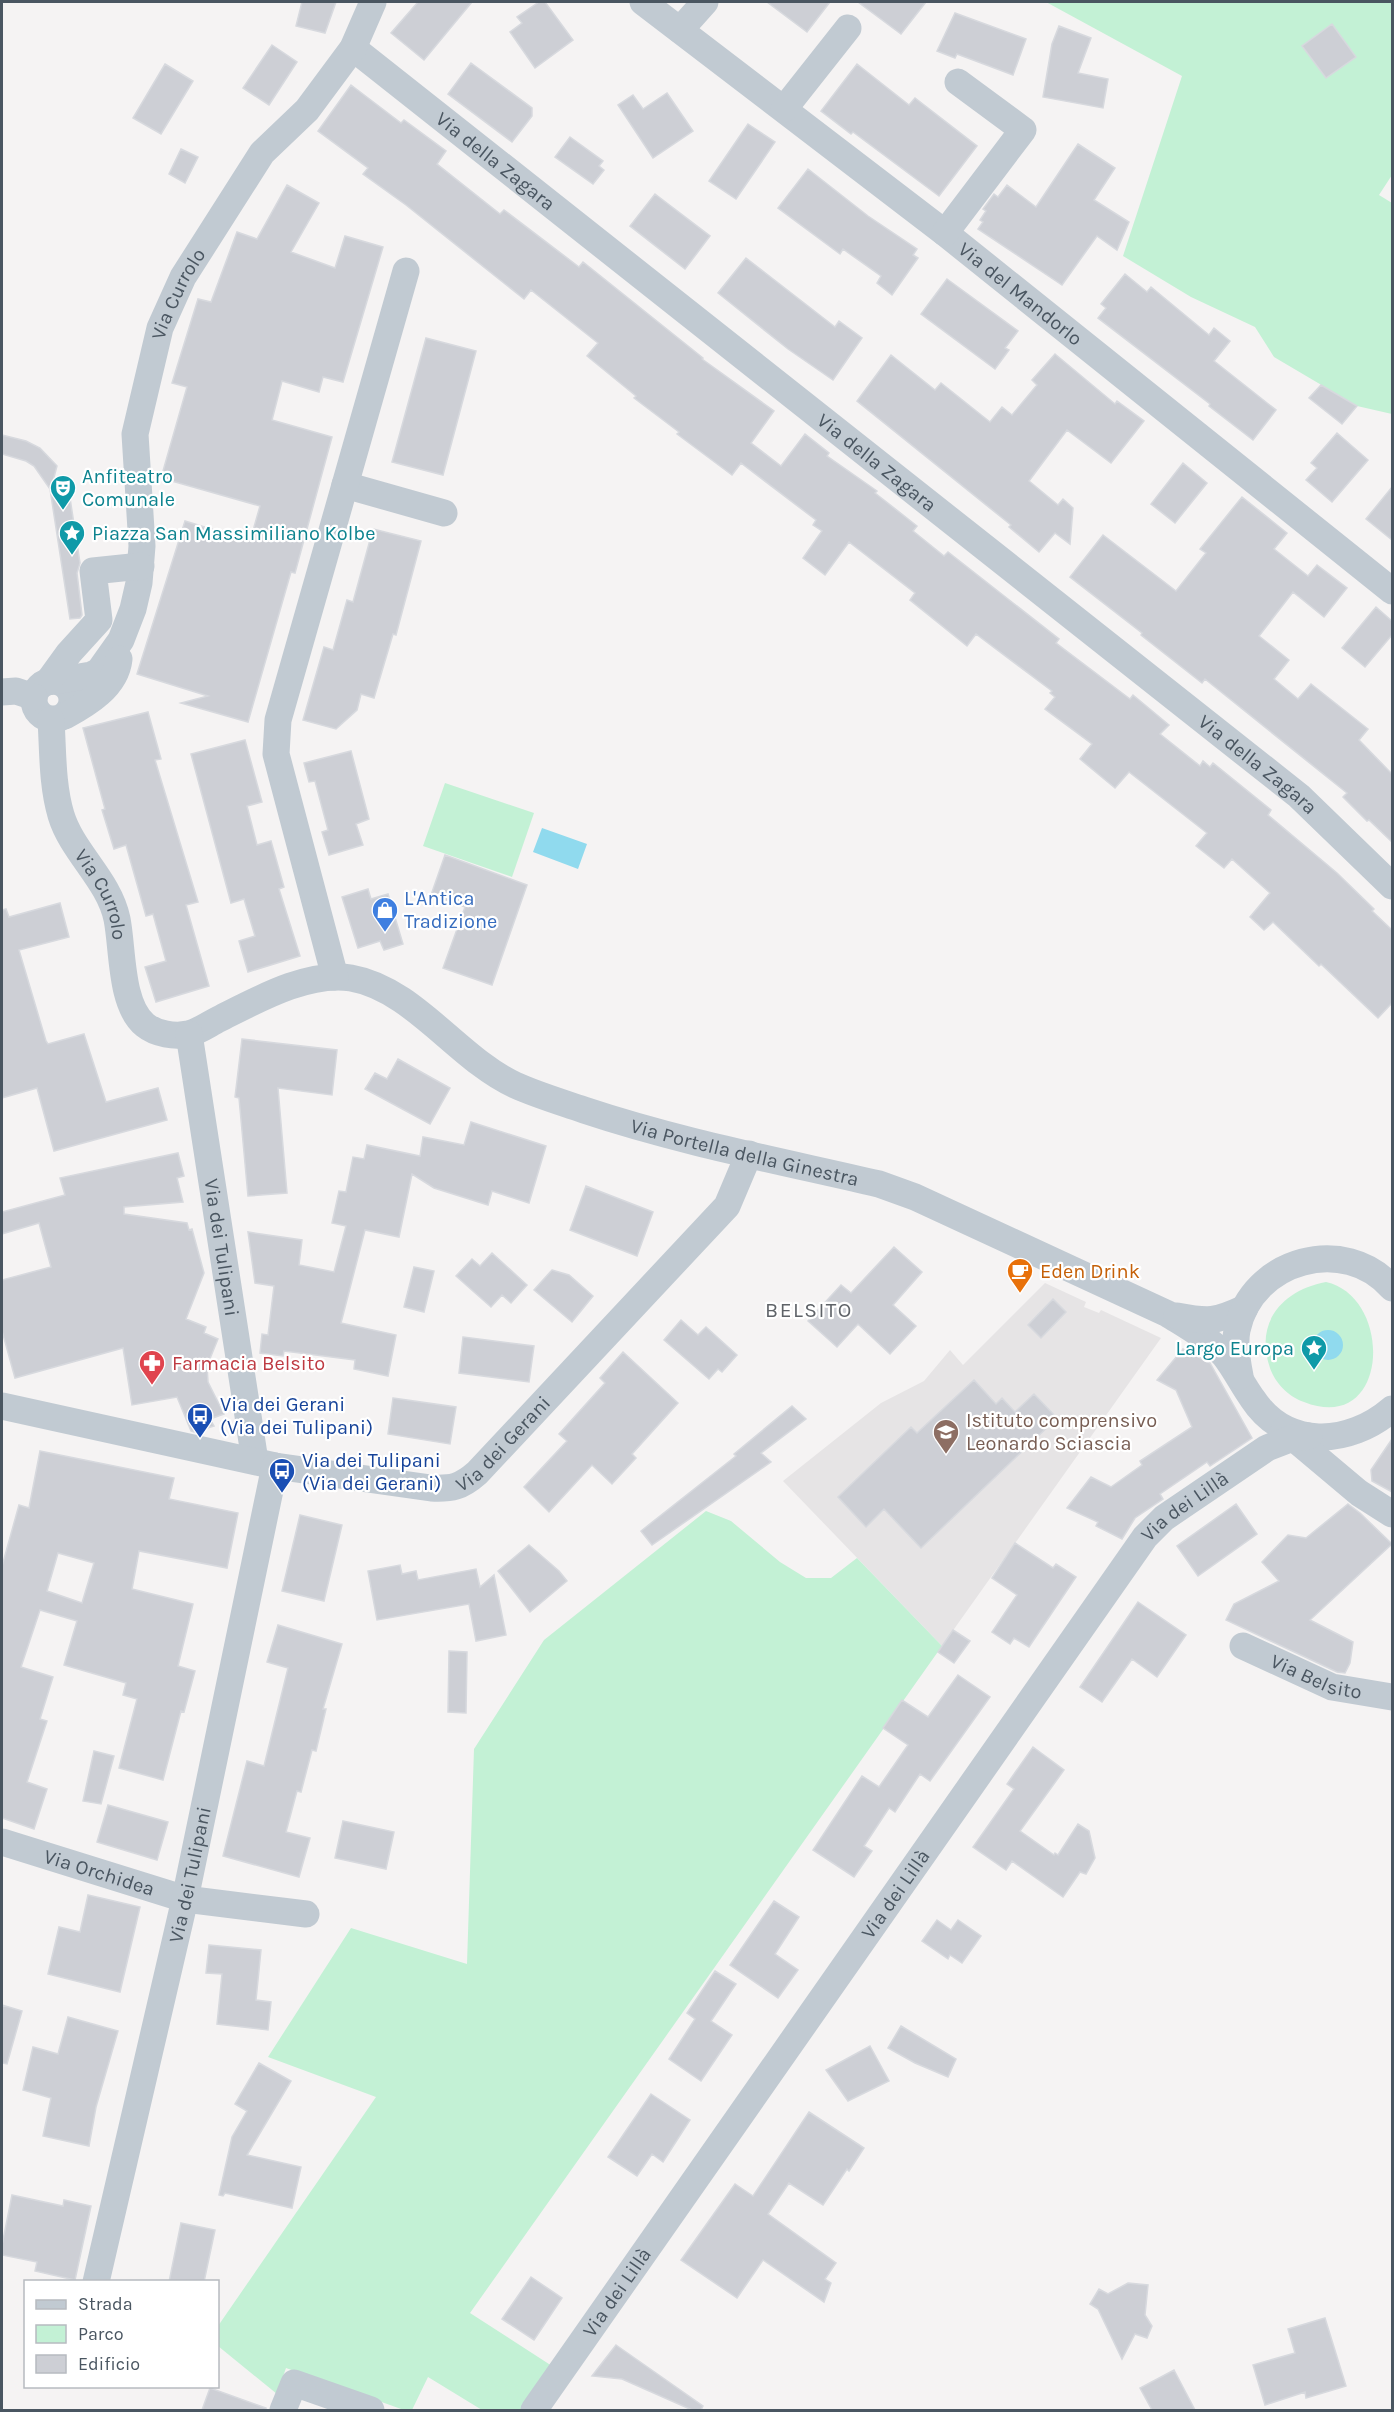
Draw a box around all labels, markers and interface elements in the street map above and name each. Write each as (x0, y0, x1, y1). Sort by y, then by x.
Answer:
street label: Via della Zagara (431, 107, 560, 215)
street label: Via del Mandorlo (954, 237, 1087, 350)
street label: Via Currolo (147, 244, 210, 342)
street label: Via della Zagara (812, 409, 941, 517)
place label: Anfiteatro Comunale (82, 465, 175, 511)
theatre icon: Anfiteatro Comunale (48, 473, 78, 511)
place icon: Piazza San Massimiliano Kolbe (57, 518, 87, 556)
place label: Piazza San Massimiliano Kolbe (92, 522, 375, 545)
street label: Via della Zagara (1194, 710, 1322, 819)
street label: Via Currolo (70, 845, 131, 941)
place label: L'Antica Tradizione (404, 887, 497, 933)
shop icon: L'Antica Tradizione (370, 895, 400, 933)
street label: Via Portella della Ginestra (628, 1114, 861, 1191)
street label: Via dei Tulipani (200, 1177, 243, 1318)
cafe icon: Eden Drink (1005, 1256, 1035, 1294)
place label: Eden Drink (1040, 1260, 1140, 1283)
district label: BELSITO (765, 1298, 853, 1322)
place icon: Largo Europa (1299, 1333, 1329, 1371)
place label: Largo Europa (1176, 1337, 1294, 1360)
pharmacy icon: Farmacia Belsito (137, 1348, 167, 1386)
place label: Farmacia Belsito (172, 1352, 325, 1375)
street label: Via dei Gerani (452, 1391, 555, 1497)
place label: Via dei Gerani (Via dei Tulipani) (220, 1393, 373, 1439)
bus stop icon: Via dei Gerani (Via dei Tulipani) (185, 1401, 215, 1439)
place label: Istituto comprensivo Leonardo Sciascia (966, 1409, 1157, 1455)
school or university icon: Istituto comprensivo Leonardo Sciascia (931, 1417, 961, 1455)
place label: Via dei Tulipani (Via dei Gerani) (302, 1449, 441, 1495)
bus stop icon: Via dei Tulipani (Via dei Gerani) (267, 1456, 297, 1494)
street label: Via dei Lillà (1136, 1467, 1233, 1546)
street label: Via Belsito (1267, 1649, 1364, 1704)
street label: Via dei Tulipani (164, 1804, 216, 1945)
street label: Via Orchidea (41, 1845, 157, 1901)
street label: Via dei Lillà (857, 1845, 935, 1943)
street label: Via dei Lillà (578, 2243, 656, 2341)
legend (24, 2280, 219, 2388)
text: Strada (78, 2293, 133, 2315)
text: Parco (78, 2323, 124, 2345)
text: Edificio (78, 2353, 140, 2375)

